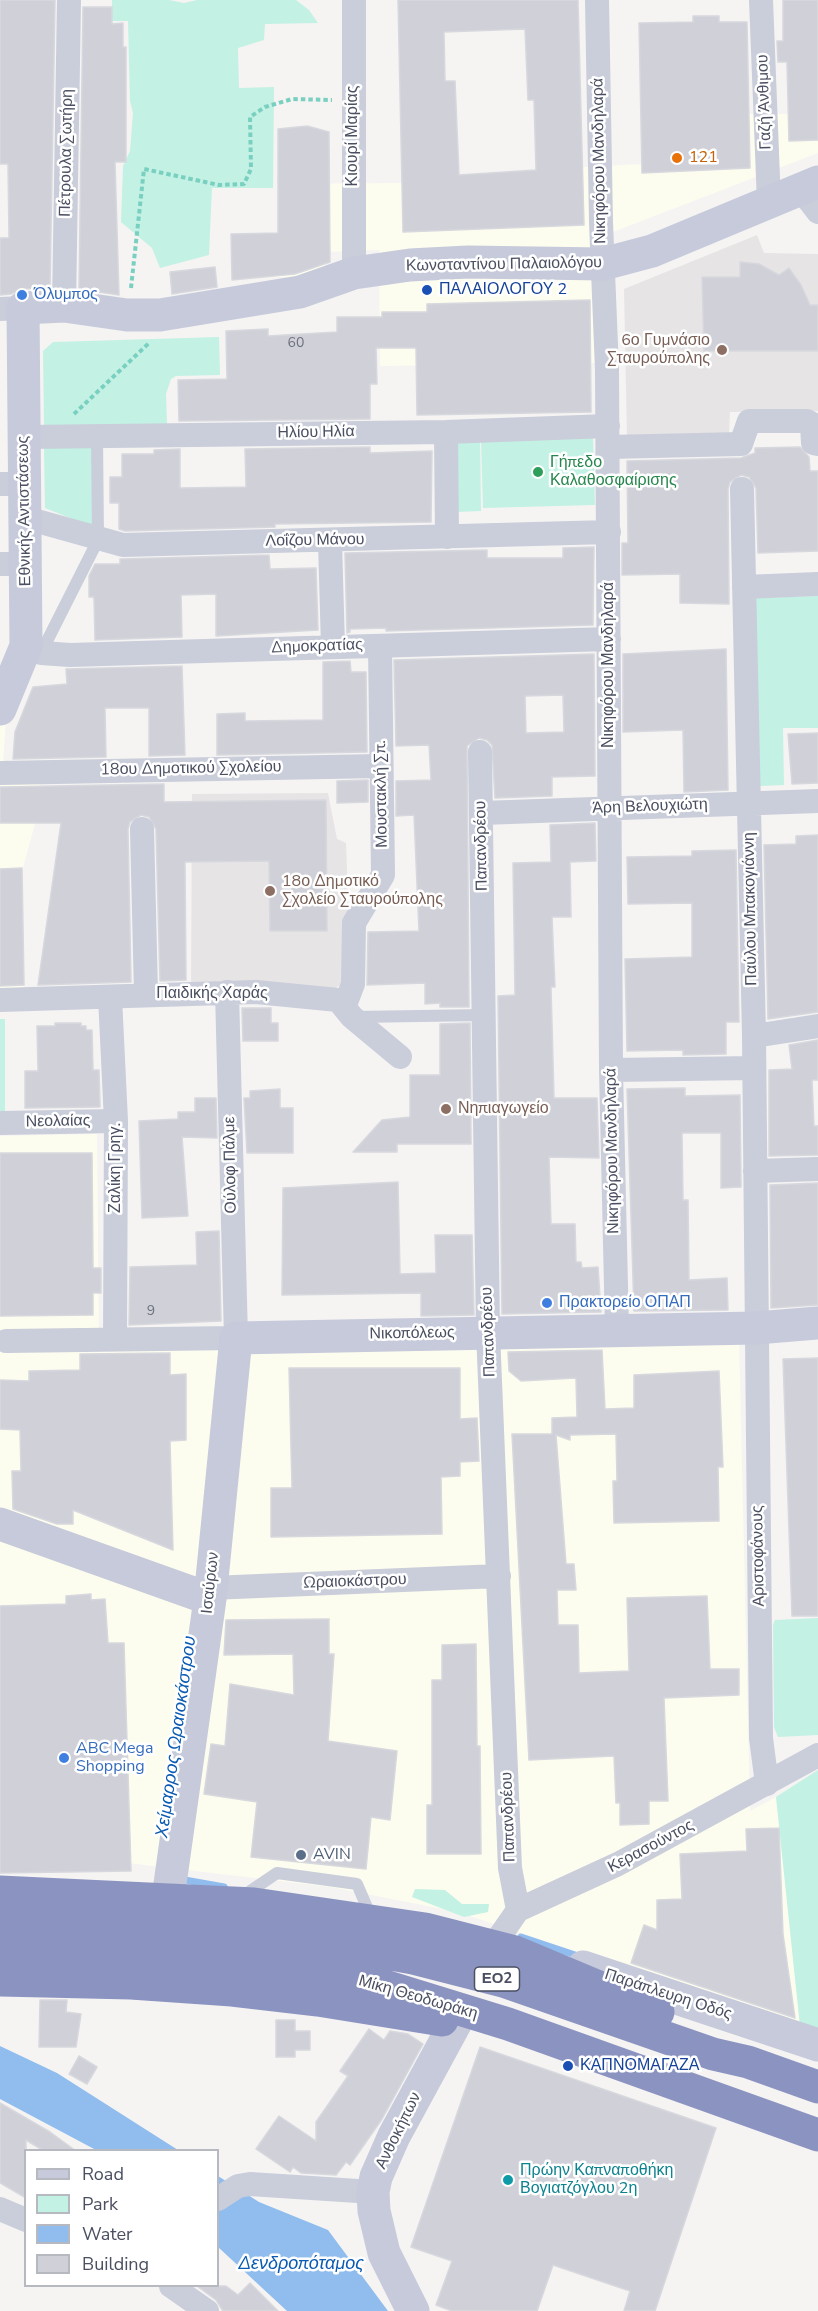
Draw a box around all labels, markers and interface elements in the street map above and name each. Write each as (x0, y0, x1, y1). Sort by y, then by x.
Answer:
street label: Γαζή Άνθιμου (754, 54, 776, 150)
street label: Νικηφόρου Μανδηλαρά (589, 78, 611, 244)
street label: Κιουρί Μαρίας (343, 86, 363, 186)
street label: Πέτρουλα Σωτήρη (56, 89, 78, 217)
place label: 121 (689, 148, 718, 168)
marker: 121 (670, 151, 684, 165)
street label: Κωνσταντίνου Παλαιολόγου (406, 254, 602, 276)
place label: ΠΑΛΑΙΟΛΟΓΟΥ 2 (439, 280, 567, 300)
marker: ΠΑΛΑΙΟΛΟΓΟΥ 2 (420, 283, 434, 297)
place label: Όλυμπος (34, 285, 98, 305)
marker: Όλυμπος (15, 288, 29, 302)
place label: 6ο Γυμνάσιο Σταυρούπολης (607, 331, 710, 369)
house number: 60 (288, 336, 304, 352)
marker: 6ο Γυμνάσιο Σταυρούπολης (715, 343, 729, 357)
street label: Ηλίου Ηλία (277, 423, 355, 443)
street label: Εθνικής Αντιστάσεως (14, 436, 36, 586)
place label: Γήπεδο Καλαθοσφαίρισης (550, 453, 677, 491)
marker: Γήπεδο Καλαθοσφαίρισης (531, 465, 545, 479)
street label: Λοΐζου Μάνου (265, 531, 365, 551)
street label: Νικηφόρου Μανδηλαρά (599, 582, 619, 748)
street label: Δημοκρατίας (271, 636, 363, 658)
street label: Μουστακλή Σπ. (371, 740, 393, 848)
street label: 18ου Δημοτικού Σχολείου (100, 758, 282, 780)
street label: Άρη Βελουχιώτη (592, 795, 708, 819)
street label: Παπανδρέου (472, 801, 492, 891)
street label: Παύλου Μπακογιάννη (740, 832, 762, 986)
place label: 18ο Δημοτικό Σχολείο Σταυρούπολης (282, 872, 443, 910)
marker: 18ο Δημοτικό Σχολείο Σταυρούπολης (263, 884, 277, 898)
street label: Παιδικής Χαράς (156, 984, 268, 1004)
street label: Νικηφόρου Μανδηλαρά (602, 1068, 624, 1234)
place label: Νηπιαγωγείο (458, 1099, 549, 1119)
marker: Νηπιαγωγείο (439, 1102, 453, 1116)
street label: Νεολαίας (25, 1112, 91, 1132)
street label: Ούλοφ Πάλμε (221, 1116, 241, 1214)
street label: Ζαλίκη Γρηγ. (106, 1123, 126, 1213)
street label: Παπανδρέου (478, 1287, 500, 1377)
place label: Πρακτορείο ΟΠΑΠ (559, 1293, 691, 1313)
marker: Πρακτορείο ΟΠΑΠ (540, 1296, 554, 1310)
house number: 9 (147, 1304, 155, 1320)
street label: Νικοπόλεως (369, 1324, 455, 1344)
street label: Αριστοφάνoυς (749, 1505, 769, 1607)
street label: Ισαύρων (198, 1551, 224, 1615)
street label: Ωραιοκάστρου (303, 1571, 407, 1593)
water label: Χείμαρρος Ωραιοκάστρου (152, 1635, 202, 1839)
place label: ABC Mega Shopping (76, 1739, 153, 1777)
marker: ABC Mega Shopping (57, 1751, 71, 1765)
street label: Παπανδρέου (498, 1772, 520, 1862)
street label: Κερασούντος (605, 1816, 697, 1878)
place label: AVIN (313, 1845, 351, 1865)
marker: AVIN (294, 1848, 308, 1862)
street label: Παράπλευρη Οδός (602, 1965, 734, 2025)
road number: ΕΟ2 (474, 1967, 520, 1991)
street label: Μίκη Θεοδωράκη (356, 1972, 480, 2024)
place label: ΚΑΠΝΟΜΑΓΑΖΑ (580, 2056, 699, 2076)
marker: ΚΑΠΝΟΜΑΓΑΖΑ (561, 2059, 575, 2073)
street label: Ανθοκήπων (372, 2090, 426, 2172)
legend (24, 2149, 219, 2287)
place label: Πρώην Καπναποθήκη Βογιατζόγλου 2η (520, 2161, 674, 2199)
text: Road (82, 2162, 124, 2186)
marker: Πρώην Καπναποθήκη Βογιατζόγλου 2η (501, 2173, 515, 2187)
text: Park (82, 2192, 118, 2216)
text: Water (82, 2222, 133, 2246)
text: Building (82, 2252, 149, 2276)
water label: Δενδροπόταμος (238, 2254, 364, 2276)

